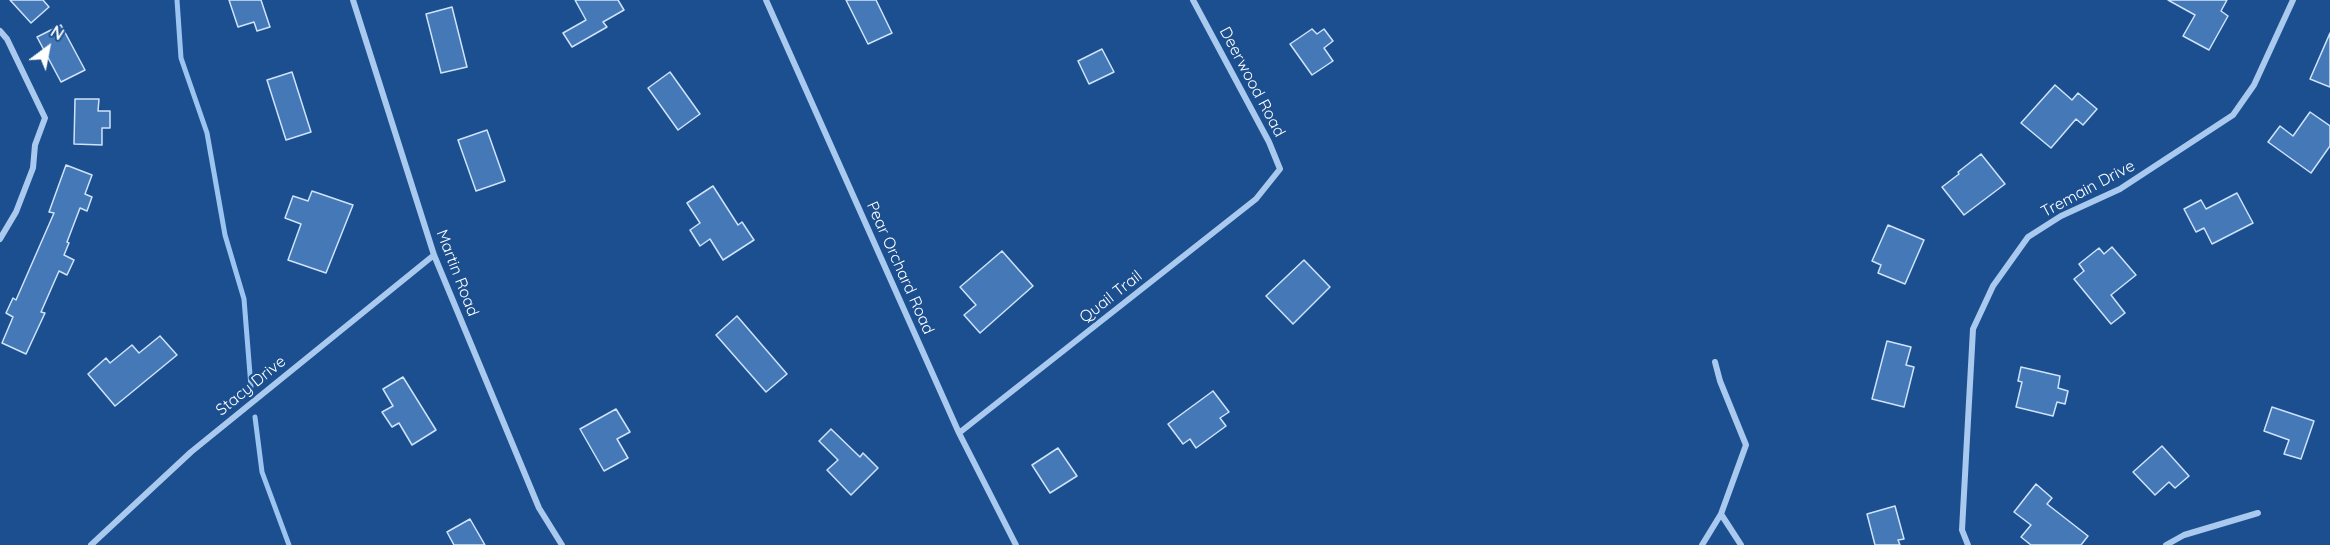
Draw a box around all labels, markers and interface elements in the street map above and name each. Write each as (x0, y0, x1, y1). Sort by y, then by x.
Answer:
north arrow (18, 18, 78, 78)
text: N (47, 21, 68, 44)
street label: Deerwood Road (1215, 24, 1289, 140)
street label: Tremain Drive (2038, 156, 2138, 222)
street label: Pear Orchard Road (862, 199, 938, 337)
street label: Martin Road (432, 227, 482, 319)
street label: Quail Trail (1076, 267, 1146, 327)
street label: Stacy Drive (212, 352, 290, 420)

